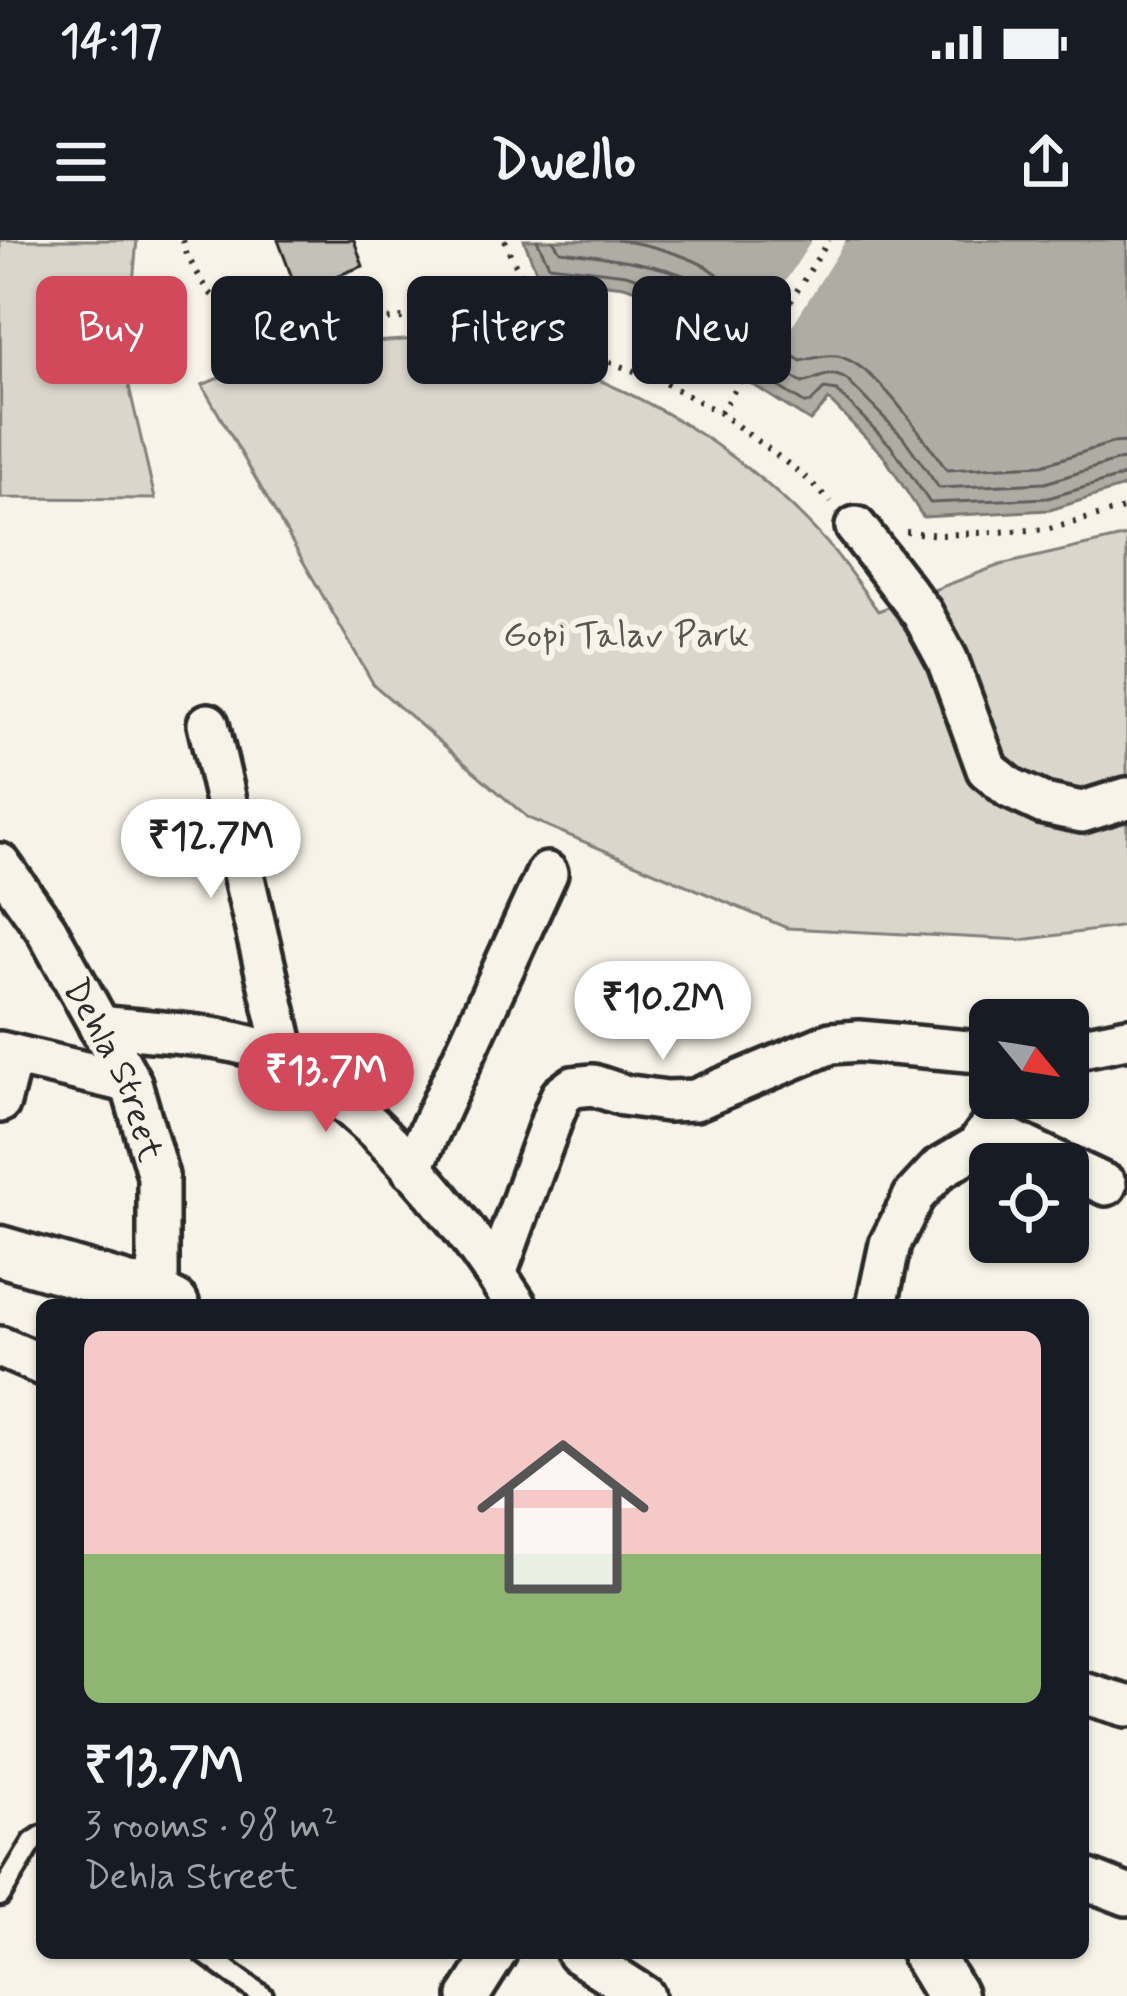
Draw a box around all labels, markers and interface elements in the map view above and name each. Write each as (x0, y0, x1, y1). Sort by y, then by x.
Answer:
text: 14:17 (60, 13, 162, 72)
text: Dwello (491, 127, 636, 198)
icon: menu (48, 129, 114, 195)
icon: share (1013, 129, 1079, 195)
chip: Buy (36, 276, 187, 384)
chip: Rent (211, 276, 383, 384)
chip: Filters (407, 276, 608, 384)
chip: New (632, 276, 791, 384)
park label: Gopi Talav Park (503, 613, 749, 660)
pin: ₹12.7M (113, 799, 309, 901)
text: ₹12.7M (148, 812, 274, 863)
pin: ₹10.2M (565, 961, 761, 1063)
street label: Dehla Street (51, 971, 173, 1167)
text: ₹10.2M (601, 974, 725, 1025)
north arrow (969, 999, 1089, 1119)
map controls (969, 999, 1089, 1263)
pin: ₹13.7M (228, 1033, 424, 1135)
text: ₹13.7M (265, 1046, 387, 1097)
button: locate (969, 1143, 1089, 1263)
icon: home (455, 1409, 671, 1625)
text: ₹13.7M (84, 1735, 244, 1801)
text: 3 rooms · 98 m² (84, 1801, 338, 1852)
text: Dehla Street (84, 1852, 298, 1903)

